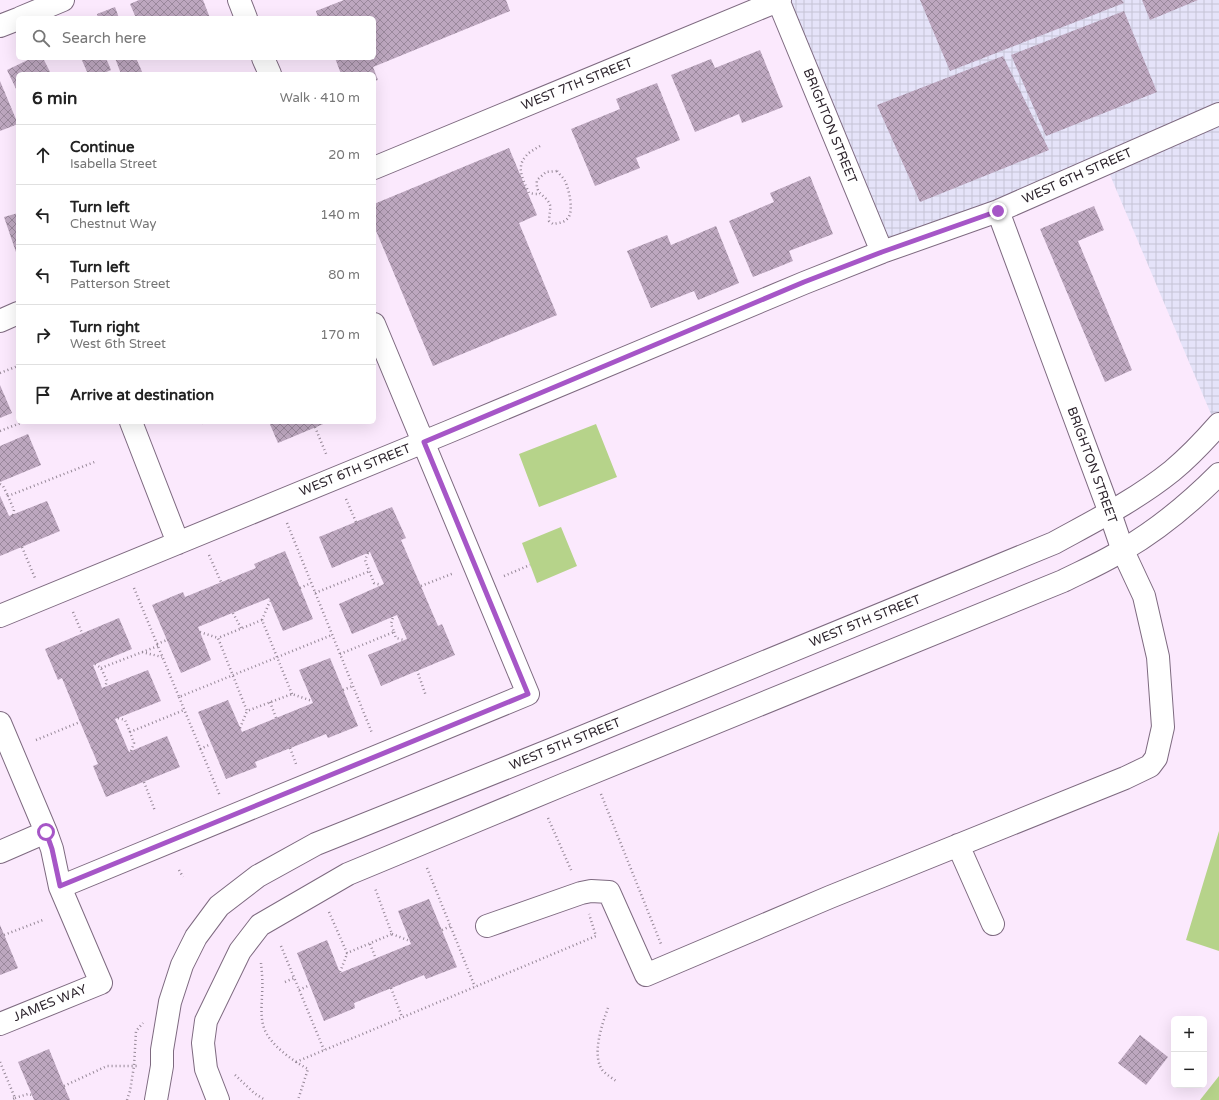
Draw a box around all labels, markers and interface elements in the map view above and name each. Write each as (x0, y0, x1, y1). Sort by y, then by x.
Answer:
search box (16, 16, 376, 60)
icon: search (30, 27, 52, 49)
text: Search here (62, 29, 146, 47)
street label: WEST 7TH STREET (519, 54, 635, 114)
street label: BRIGHTON STREET (800, 66, 860, 186)
text: 6 min (32, 88, 77, 109)
text: Walk · 410 m (280, 90, 360, 106)
text: Continue (70, 138, 134, 156)
icon: ahead (32, 144, 54, 166)
street label: WEST 6TH STREET (1020, 145, 1135, 207)
text: 20 m (328, 147, 360, 163)
text: Isabella Street (70, 156, 157, 172)
text: Turn left (70, 198, 130, 216)
route end (989, 202, 1007, 220)
icon: left (32, 204, 54, 226)
text: 140 m (320, 207, 360, 223)
text: Chestnut Way (70, 216, 156, 232)
text: Turn left (70, 258, 130, 276)
icon: left (32, 264, 54, 286)
text: 80 m (328, 267, 360, 283)
text: Patterson Street (70, 276, 170, 292)
text: Turn right (70, 318, 140, 336)
icon: right (32, 324, 54, 346)
text: 170 m (320, 327, 360, 343)
text: West 6th Street (70, 336, 166, 352)
icon: arrive (32, 384, 54, 406)
text: Arrive at destination (70, 386, 214, 404)
street label: BRIGHTON STREET (1063, 405, 1121, 526)
street label: WEST 6TH STREET (297, 440, 413, 500)
street label: WEST 5TH STREET (807, 591, 923, 651)
street label: WEST 5TH STREET (507, 714, 623, 774)
route start (37, 823, 55, 841)
street label: JAMES WAY (11, 981, 89, 1025)
map controls (1171, 1016, 1207, 1088)
button: + (1171, 1016, 1207, 1052)
button: − (1171, 1052, 1207, 1088)

